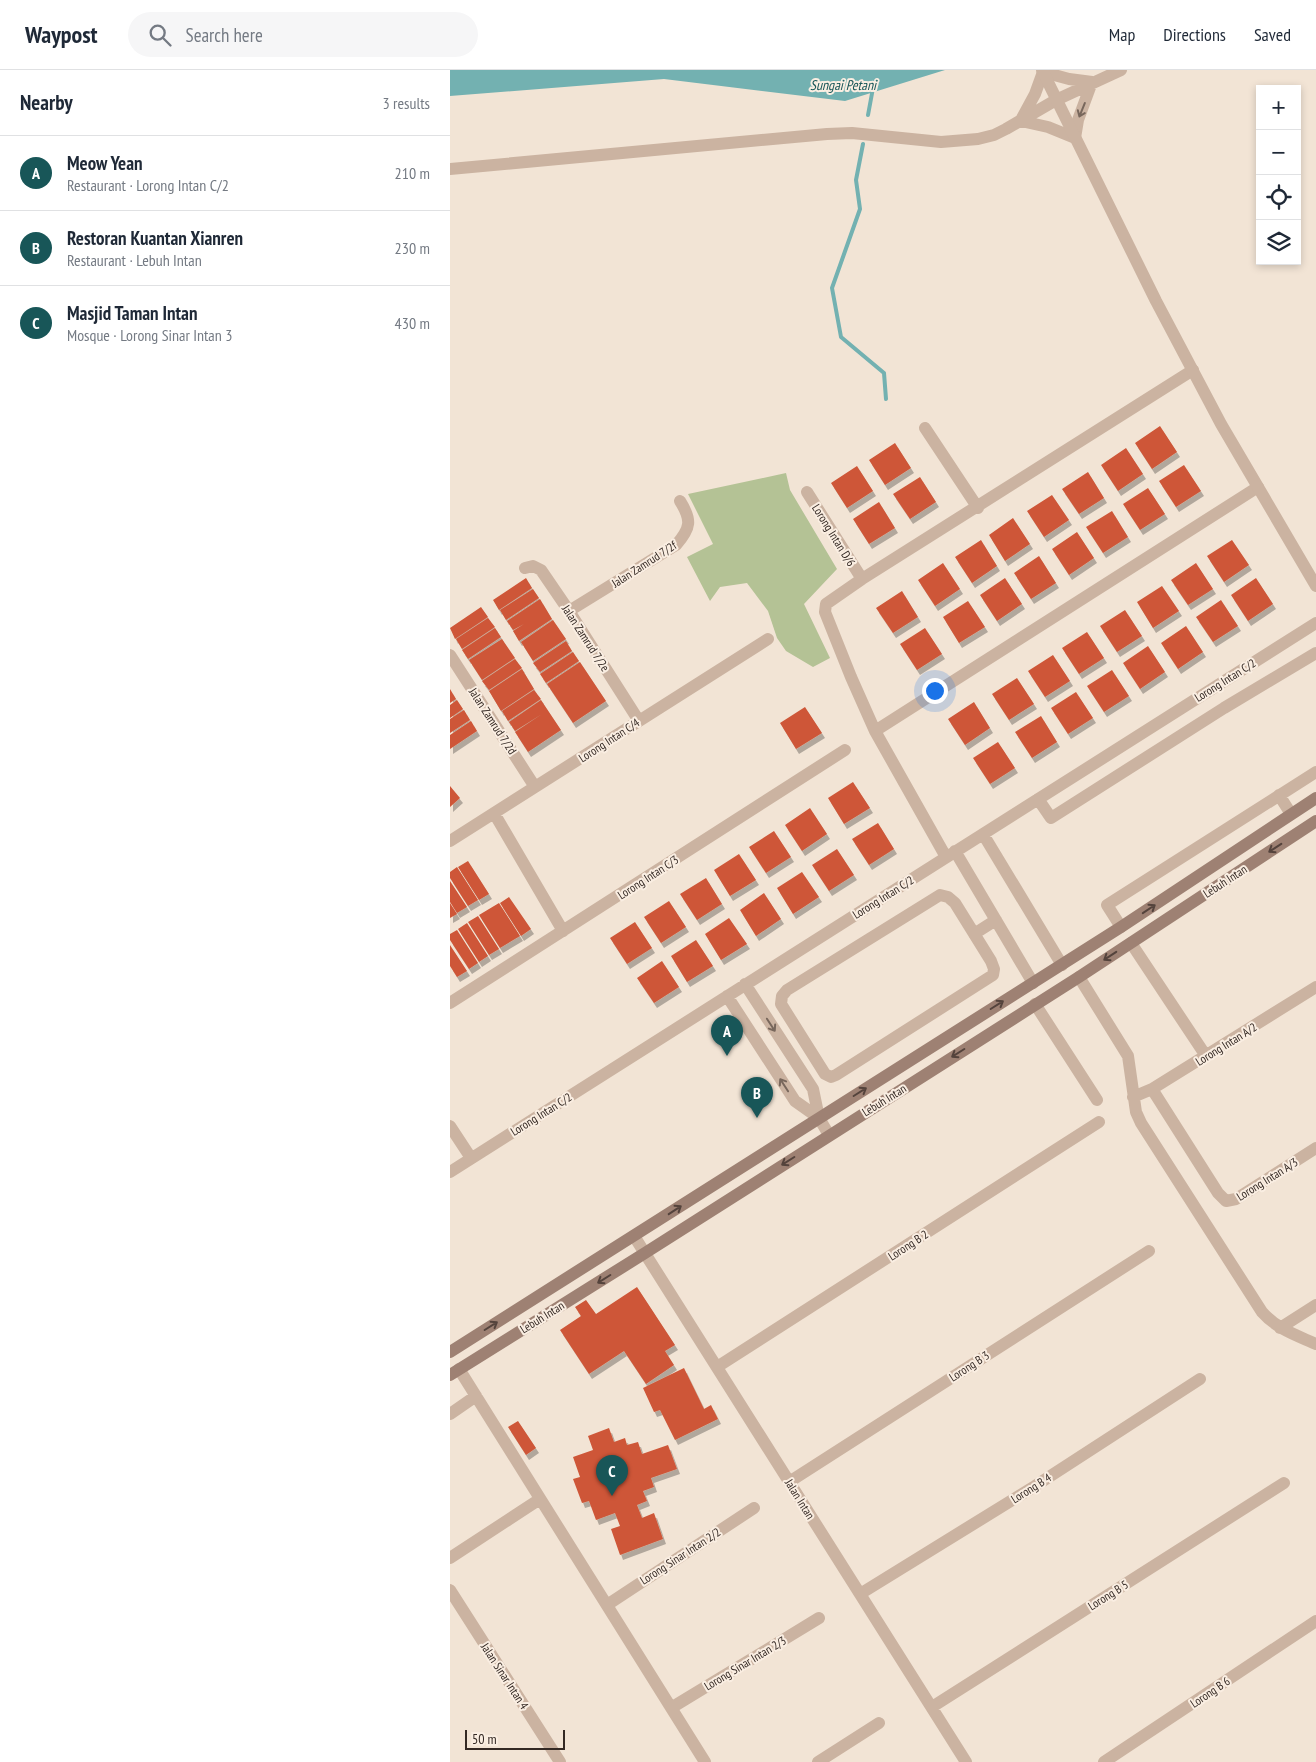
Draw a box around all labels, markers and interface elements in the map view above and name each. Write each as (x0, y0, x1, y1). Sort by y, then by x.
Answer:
search box (128, 12, 478, 57)
text: Waypost (25, 19, 98, 50)
icon: search (146, 21, 174, 49)
text: Search here (186, 23, 263, 47)
text: Map (1109, 23, 1135, 46)
text: Directions (1163, 23, 1226, 46)
text: Saved (1254, 23, 1291, 46)
water label: Sungai Petani (810, 76, 878, 94)
map controls (1256, 85, 1301, 265)
button: + (1256, 85, 1301, 130)
text: Nearby (20, 89, 73, 116)
text: 3 results (383, 93, 430, 113)
one-way arrow (1077, 102, 1087, 117)
button: − (1256, 130, 1301, 175)
text: Meow Yean (67, 151, 143, 175)
text: A (32, 163, 40, 183)
text: 210 m (395, 163, 430, 183)
text: Restaurant · Lorong Intan C/2 (67, 175, 229, 195)
button: locate (1256, 175, 1301, 220)
button: layers (1256, 220, 1301, 265)
text: Restoran Kuantan Xianren (67, 226, 243, 250)
text: B (32, 238, 40, 258)
text: 230 m (395, 238, 430, 258)
text: Restaurant · Lebuh Intan (67, 250, 202, 270)
text: Masjid Taman Intan (67, 301, 198, 325)
text: C (32, 313, 40, 333)
text: 430 m (395, 313, 430, 333)
text: Mosque · Lorong Sinar Intan 3 (67, 325, 232, 345)
street label: Lorong Intan D/6 (809, 501, 859, 569)
street label: Jalan Zamrud 7/2f (608, 537, 680, 591)
street label: Jalan Zamrud 7/2e (558, 601, 613, 674)
street label: Lorong Intan C/2 (1192, 655, 1258, 705)
your location (922, 678, 948, 704)
street label: Jalan Zamrud 7/2d (465, 684, 520, 757)
street label: Lorong Intan C/4 (576, 714, 643, 765)
one-way arrow (1268, 843, 1282, 853)
street label: Lorong Intan C/3 (615, 852, 681, 902)
street label: Lebuh Intan (1200, 861, 1250, 901)
street label: Lorong Intan C/2 (850, 872, 916, 922)
one-way arrow (1142, 903, 1156, 914)
one-way arrow (1104, 952, 1118, 962)
one-way arrow (990, 1000, 1004, 1010)
pin: A (711, 1015, 743, 1056)
one-way arrow (766, 1018, 776, 1032)
street label: Lorong Intan A/2 (1193, 1019, 1259, 1069)
one-way arrow (952, 1048, 966, 1058)
pin: B (741, 1077, 773, 1118)
one-way arrow (779, 1078, 789, 1092)
street label: Lebuh Intan (859, 1081, 909, 1119)
one-way arrow (853, 1087, 867, 1097)
street label: Lorong Intan C/2 (508, 1089, 574, 1139)
street label: Lorong Intan A/3 (1234, 1154, 1300, 1204)
one-way arrow (782, 1156, 796, 1166)
one-way arrow (668, 1205, 682, 1215)
street label: Lorong B 2 (885, 1227, 931, 1263)
one-way arrow (597, 1274, 611, 1284)
street label: Lebuh Intan (517, 1298, 567, 1336)
one-way arrow (484, 1321, 498, 1331)
street label: Lorong B 3 (946, 1348, 992, 1384)
pin: C (596, 1455, 628, 1496)
street label: Lorong B 4 (1008, 1469, 1054, 1506)
street label: Jalan Intan (781, 1475, 818, 1522)
street label: Lorong Sinar Intan 2/2 (637, 1524, 723, 1588)
street label: Lorong B 5 (1085, 1577, 1131, 1613)
street label: Lorong Sinar Intan 2/3 (701, 1633, 789, 1693)
street label: Jalan Sinar Intan 4 (477, 1639, 532, 1713)
street label: Lorong B 6 (1187, 1673, 1233, 1711)
scale bar (465, 1727, 565, 1750)
text: 50 m (472, 1730, 497, 1748)

